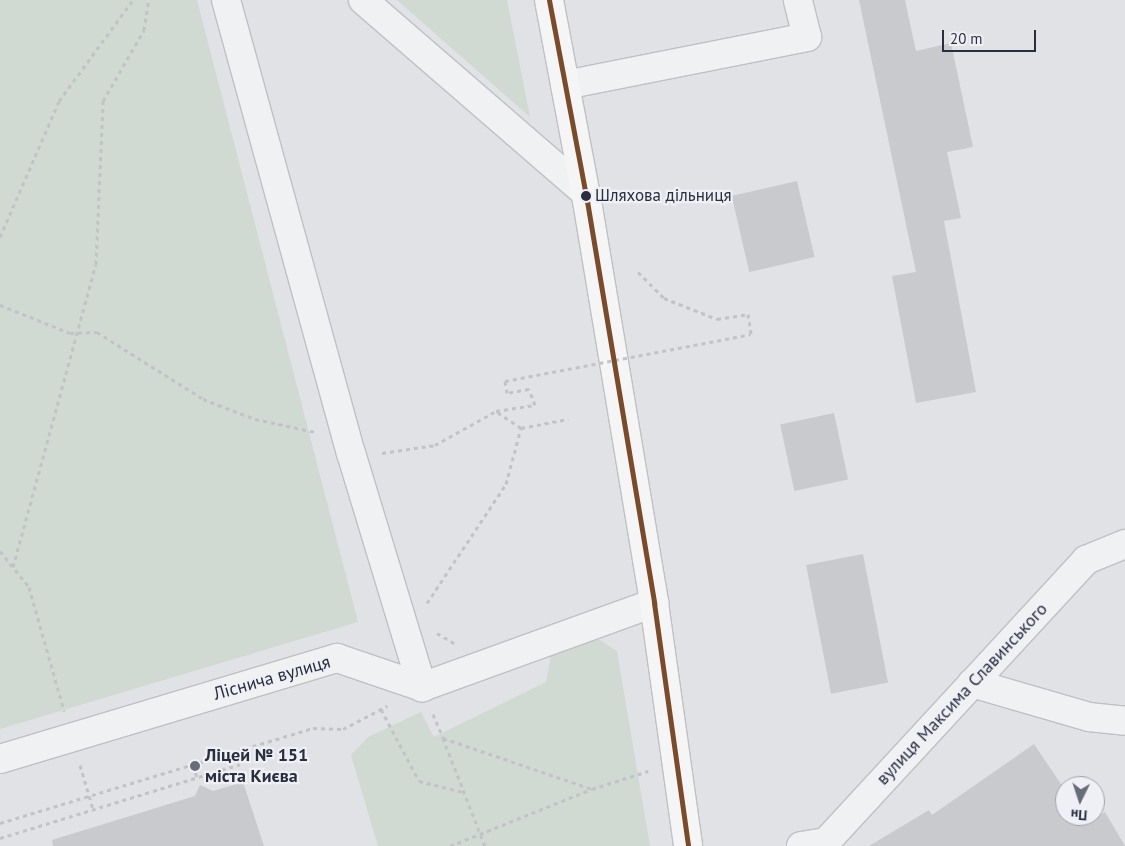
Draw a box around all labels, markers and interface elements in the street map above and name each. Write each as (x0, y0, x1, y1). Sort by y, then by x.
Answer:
scale bar (945, 20, 1039, 52)
text: 20 m (950, 29, 983, 48)
place label: Шляхова дільниця (595, 186, 732, 206)
marker: Шляхова дільниця (581, 191, 591, 201)
street label: вулиця Максима Славинського (872, 599, 1052, 789)
street label: Ліснича вулиця (211, 651, 333, 705)
place label: Ліцей № 151 міста Києва (205, 745, 308, 788)
marker: Ліцей № 151 міста Києва (189, 760, 201, 772)
north arrow (1055, 776, 1105, 826)
text: Пн (1070, 805, 1088, 825)

